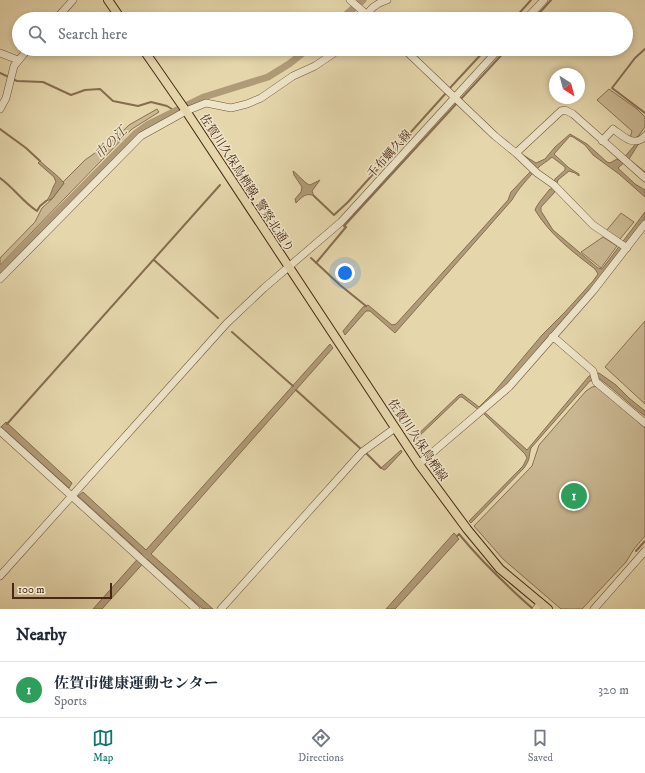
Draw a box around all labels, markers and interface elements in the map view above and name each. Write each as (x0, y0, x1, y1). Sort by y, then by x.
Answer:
search box (12, 12, 633, 56)
icon: search (26, 23, 48, 45)
text: Search here (58, 25, 127, 44)
north arrow (549, 68, 585, 104)
street label: 佐賀川久保鳥栖線, 警察北通り (196, 111, 297, 255)
water label: 市の江 (91, 122, 132, 162)
street label: 千布蠣久線 (364, 127, 415, 182)
your location (335, 263, 355, 283)
street label: 佐賀川久保鳥栖線 (385, 396, 451, 484)
pin: 1 (561, 481, 587, 511)
scale bar (12, 581, 112, 600)
text: 100 m (18, 583, 44, 597)
text: Nearby (16, 624, 66, 646)
text: 佐賀市健康運動センター (54, 674, 218, 693)
text: 1 (27, 682, 31, 698)
text: 320 m (598, 682, 629, 698)
text: Sports (54, 693, 87, 709)
tab: Map (92, 727, 114, 765)
tab: Directions (298, 727, 344, 765)
tab: Saved (528, 727, 553, 765)

